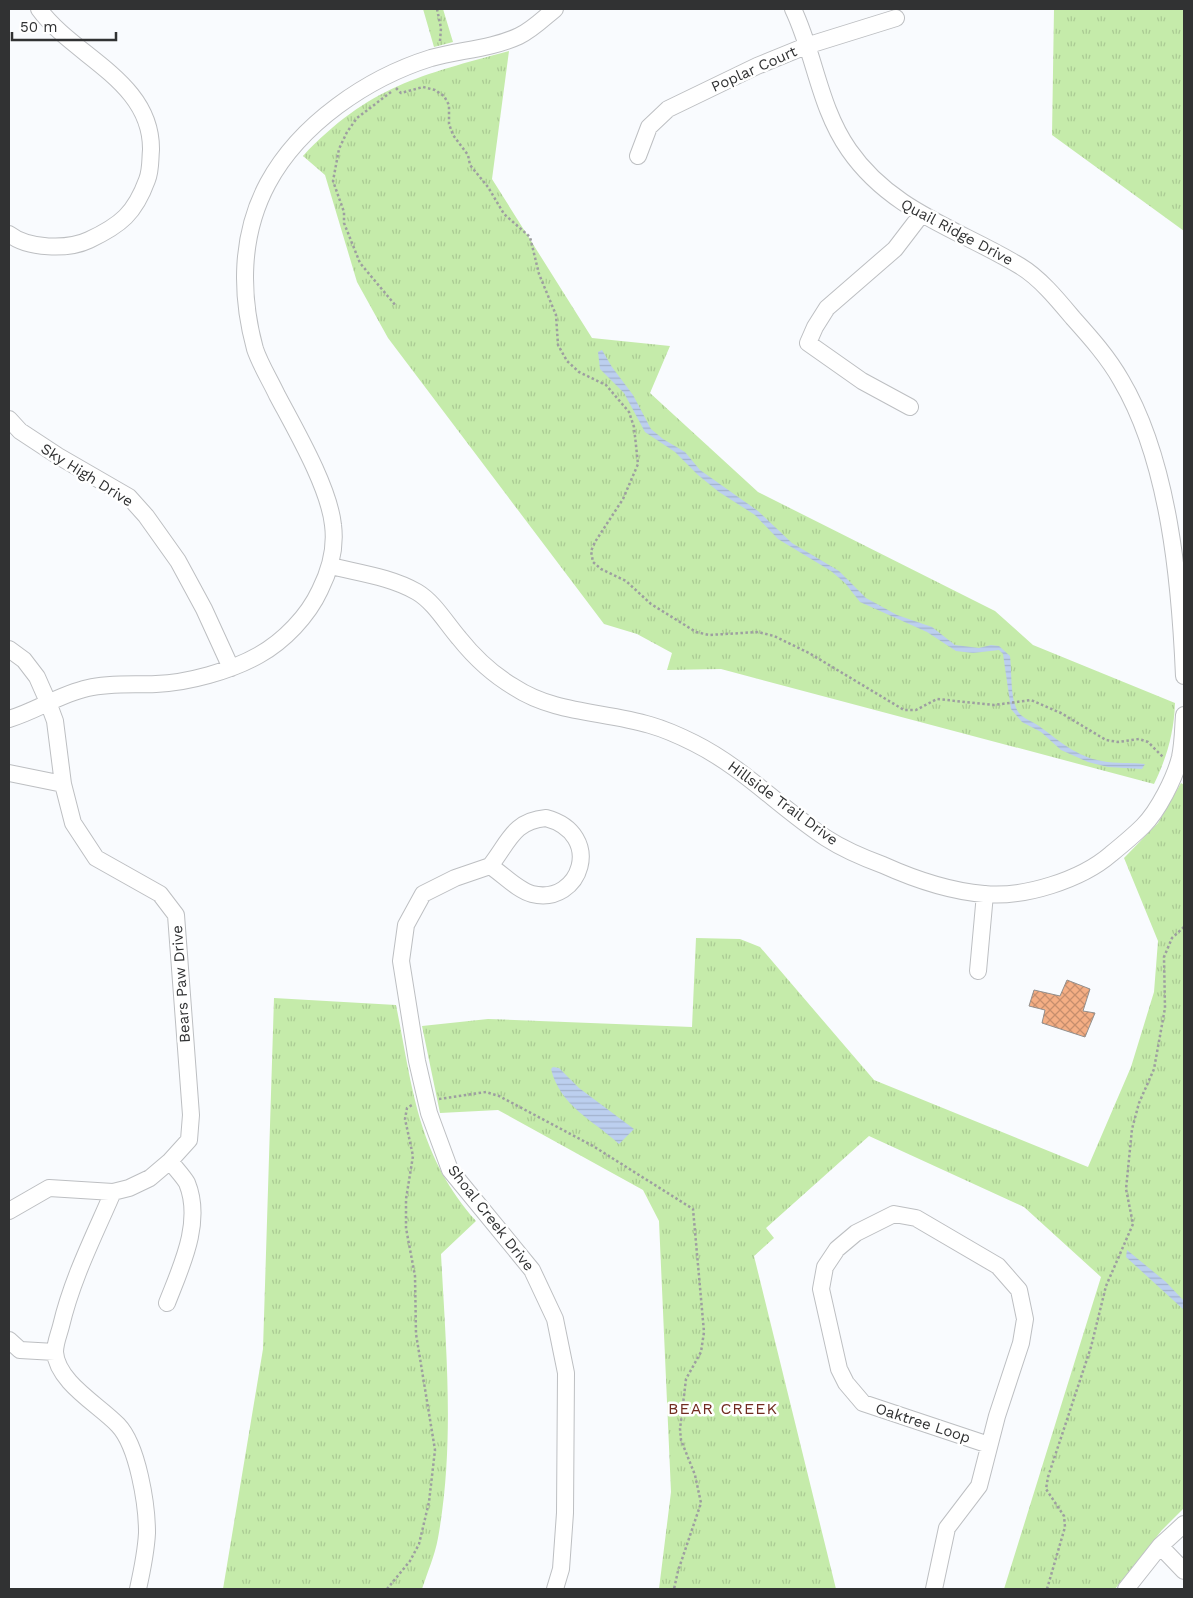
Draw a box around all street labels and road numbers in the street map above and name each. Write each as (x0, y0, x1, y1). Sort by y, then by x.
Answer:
street label: Poplar Court (708, 42, 800, 96)
street label: Quail Ridge Drive (898, 195, 1016, 269)
street label: Sky High Drive (38, 439, 136, 511)
street label: Hillside Trail Drive (724, 757, 842, 849)
street label: Bears Paw Drive (168, 925, 194, 1043)
street label: Shoal Creek Drive (444, 1161, 538, 1275)
street label: Oaktree Loop (873, 1399, 973, 1447)

